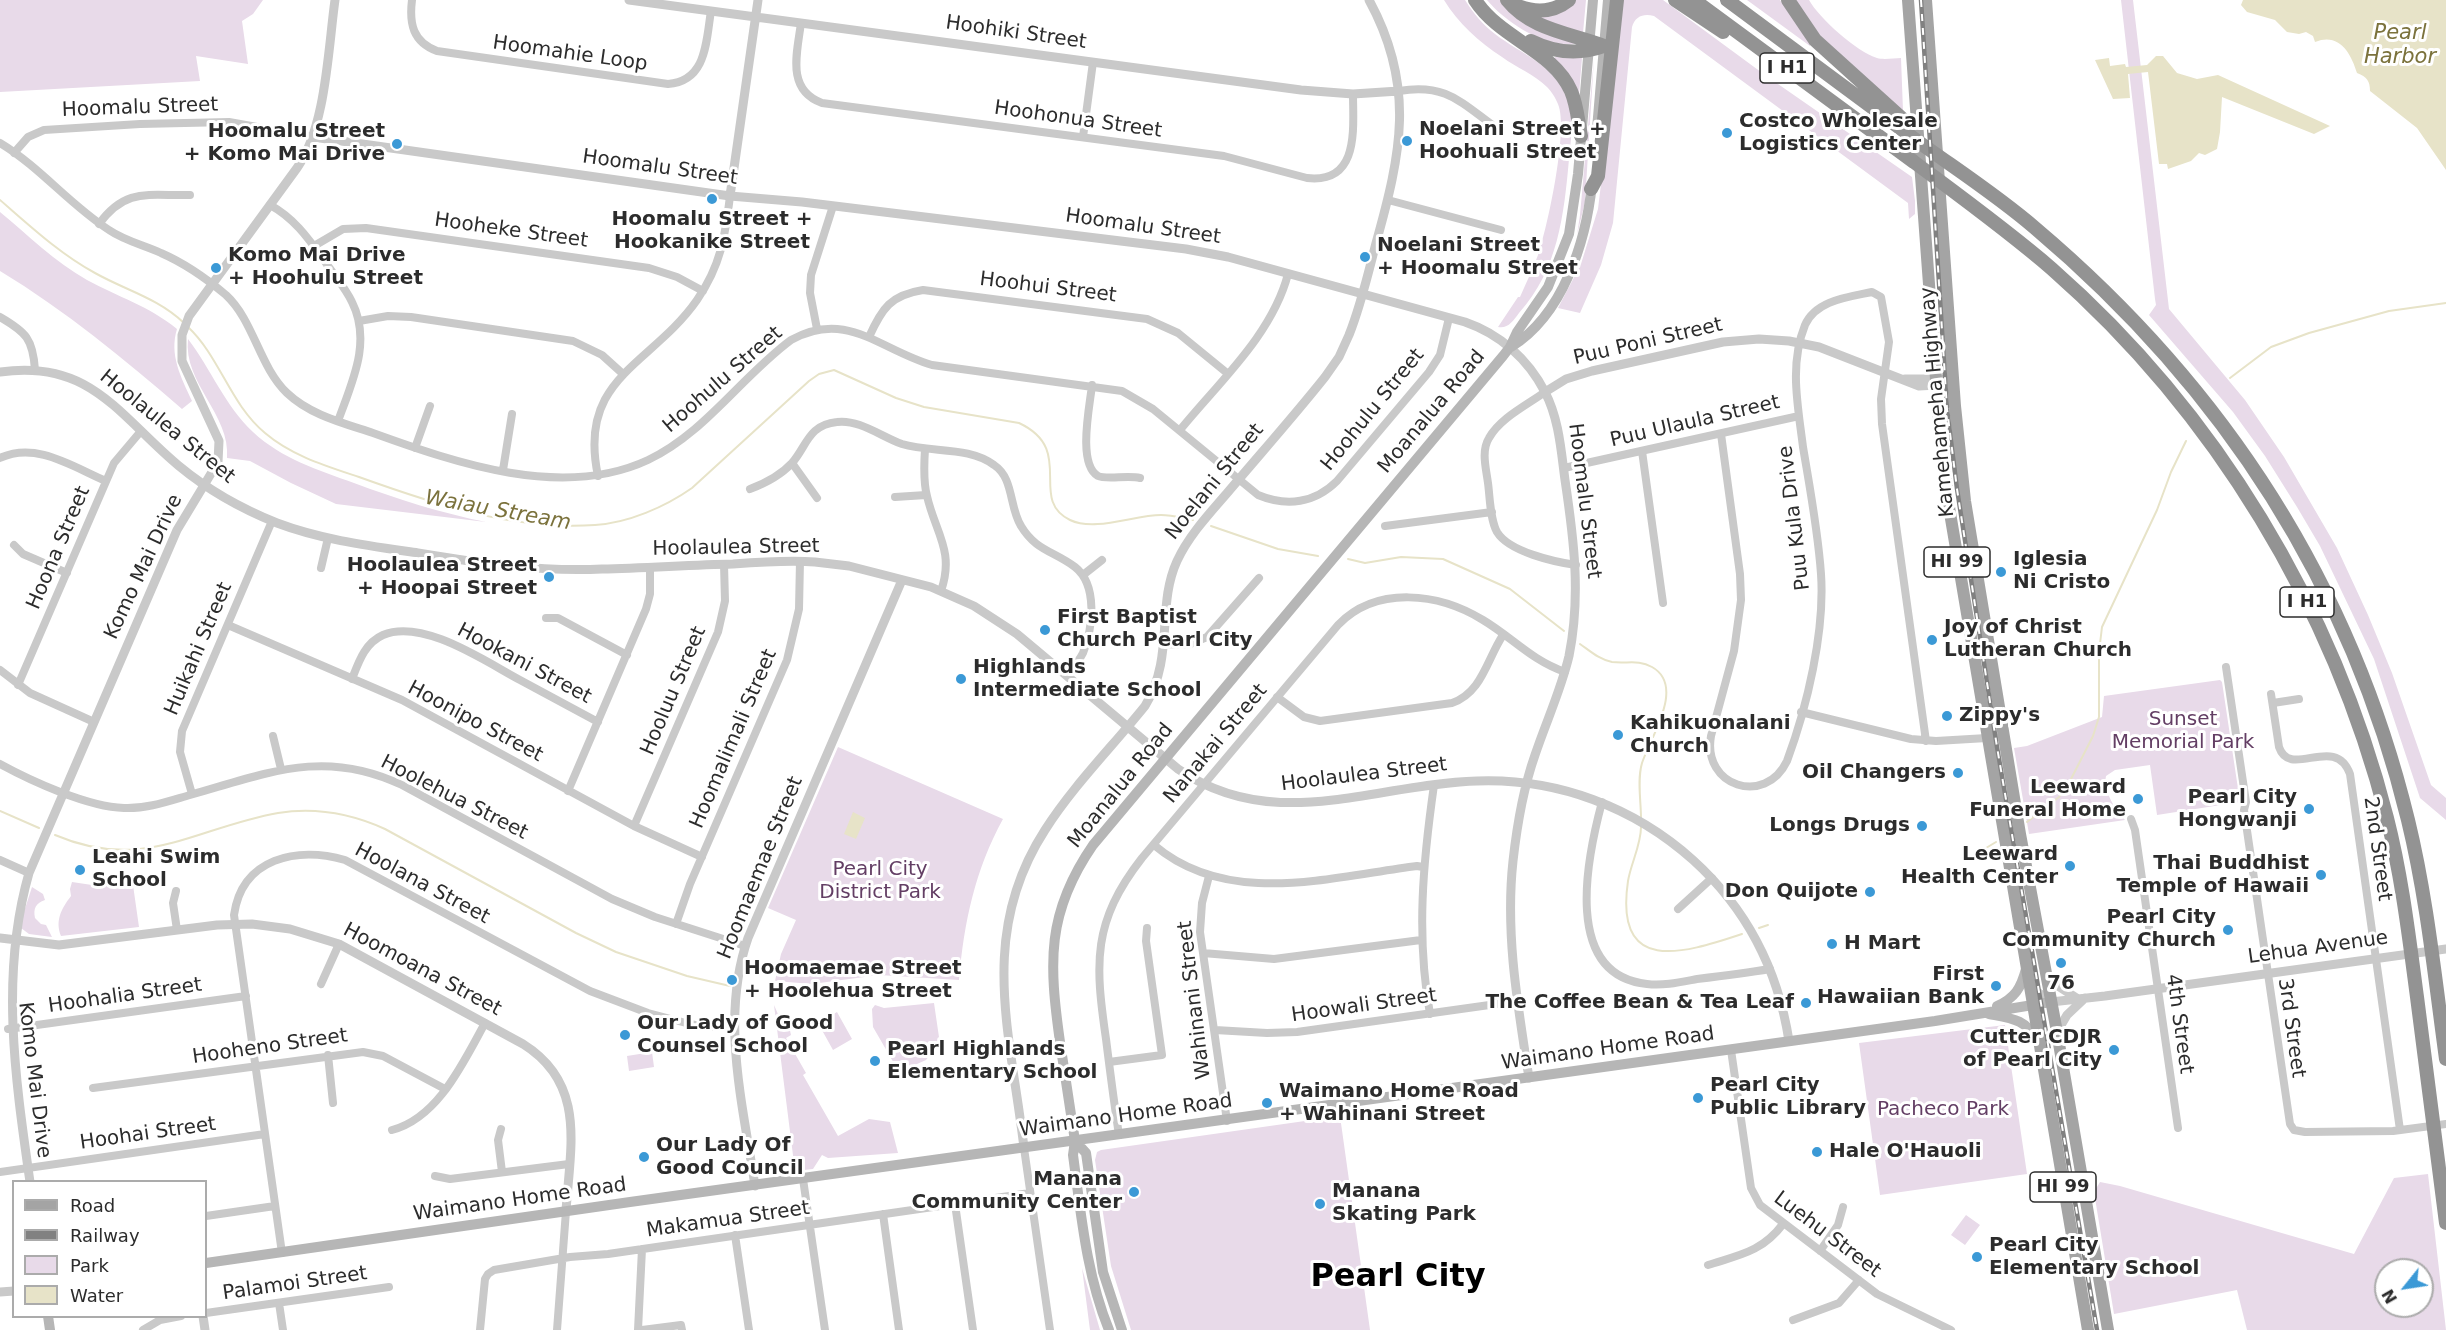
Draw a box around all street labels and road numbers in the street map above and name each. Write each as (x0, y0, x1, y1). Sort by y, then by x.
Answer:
street label: Hoohiki Street (944, 11, 1088, 55)
street label: Hoomahie Loop (491, 31, 649, 77)
road number: I H1 (1760, 53, 1814, 83)
street label: Hoomalu Street (61, 93, 219, 123)
street label: Hoohonua Street (993, 96, 1163, 144)
street label: Hoomalu Street (581, 145, 739, 191)
street label: Hoomalu Street (1064, 204, 1222, 250)
street label: Hooheke Street (433, 208, 589, 254)
street label: Hoohui Street (978, 268, 1118, 308)
street label: Kamehameha Highway (1916, 286, 1960, 518)
street label: Puu Poni Street (1571, 313, 1725, 371)
street label: Hoohulu Street (658, 322, 788, 438)
street label: Hoohulu Street (1316, 344, 1430, 476)
street label: Moanalua Road (1373, 345, 1491, 479)
street label: Hoolaulea Street (94, 365, 240, 489)
street label: Puu Ulaula Street (1608, 391, 1782, 453)
street label: Noelani Street (1161, 419, 1269, 545)
street label: Hoomalu Street (1563, 422, 1605, 580)
street label: Puu Kula Drive (1774, 444, 1816, 592)
street label: Hoona Street (22, 483, 96, 613)
street label: Komo Mai Drive (100, 491, 188, 643)
street label: Hoolaulea Street (652, 535, 820, 561)
road number: HI 99 (1924, 547, 1990, 577)
street label: Huikahi Street (160, 579, 238, 719)
road number: I H1 (2280, 587, 2334, 617)
street label: Hookani Street (453, 619, 595, 709)
street label: Hooluu Street (636, 623, 712, 759)
street label: Hoomalimali Street (685, 646, 783, 832)
street label: Hoonipo Street (403, 676, 547, 768)
street label: Nanakai Street (1159, 679, 1273, 809)
street label: Moanalua Road (1063, 719, 1179, 853)
street label: Hoolehua Street (376, 751, 532, 845)
street label: Hoolaulea Street (1280, 753, 1448, 797)
street label: Hoomaemae Street (713, 773, 809, 963)
street label: 2nd Street (2358, 795, 2396, 903)
street label: Hoolana Street (350, 838, 494, 930)
street label: Hoomoana Street (339, 918, 505, 1022)
street label: Wahinani Street (1173, 919, 1217, 1081)
street label: Lehua Avenue (2246, 926, 2390, 970)
street label: Hoohalia Street (47, 973, 203, 1019)
street label: 4th Street (2160, 973, 2198, 1075)
street label: 3rd Street (2272, 977, 2310, 1079)
street label: Hoowali Street (1290, 984, 1438, 1028)
street label: Komo Mai Drive (13, 1001, 55, 1159)
street label: Waimano Home Road (1500, 1022, 1716, 1076)
street label: Hooheno Street (191, 1024, 349, 1070)
street label: Waimano Home Road (1018, 1089, 1234, 1143)
street label: Hoohai Street (78, 1113, 218, 1155)
road number: HI 99 (2030, 1172, 2096, 1202)
street label: Waimano Home Road (412, 1173, 628, 1227)
street label: Luehu Street (1769, 1187, 1885, 1283)
street label: Makamua Street (645, 1197, 811, 1243)
street label: Palamoi Street (221, 1262, 369, 1306)

